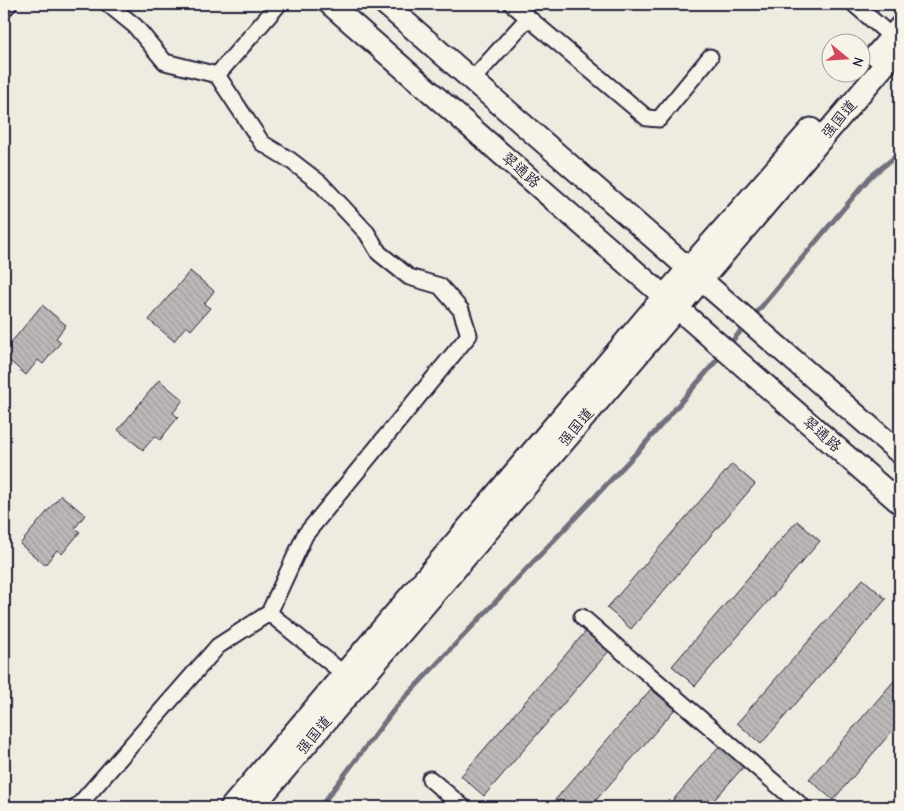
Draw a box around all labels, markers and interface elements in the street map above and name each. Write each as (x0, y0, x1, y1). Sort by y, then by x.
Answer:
north arrow (822, 32, 872, 82)
text: N (848, 55, 867, 69)
street label: 强国道 (818, 96, 860, 142)
street label: 翠通路 (498, 148, 544, 192)
street label: 强国道 (555, 404, 597, 450)
street label: 翠通路 (799, 412, 845, 456)
street label: 强国道 (293, 712, 335, 758)

